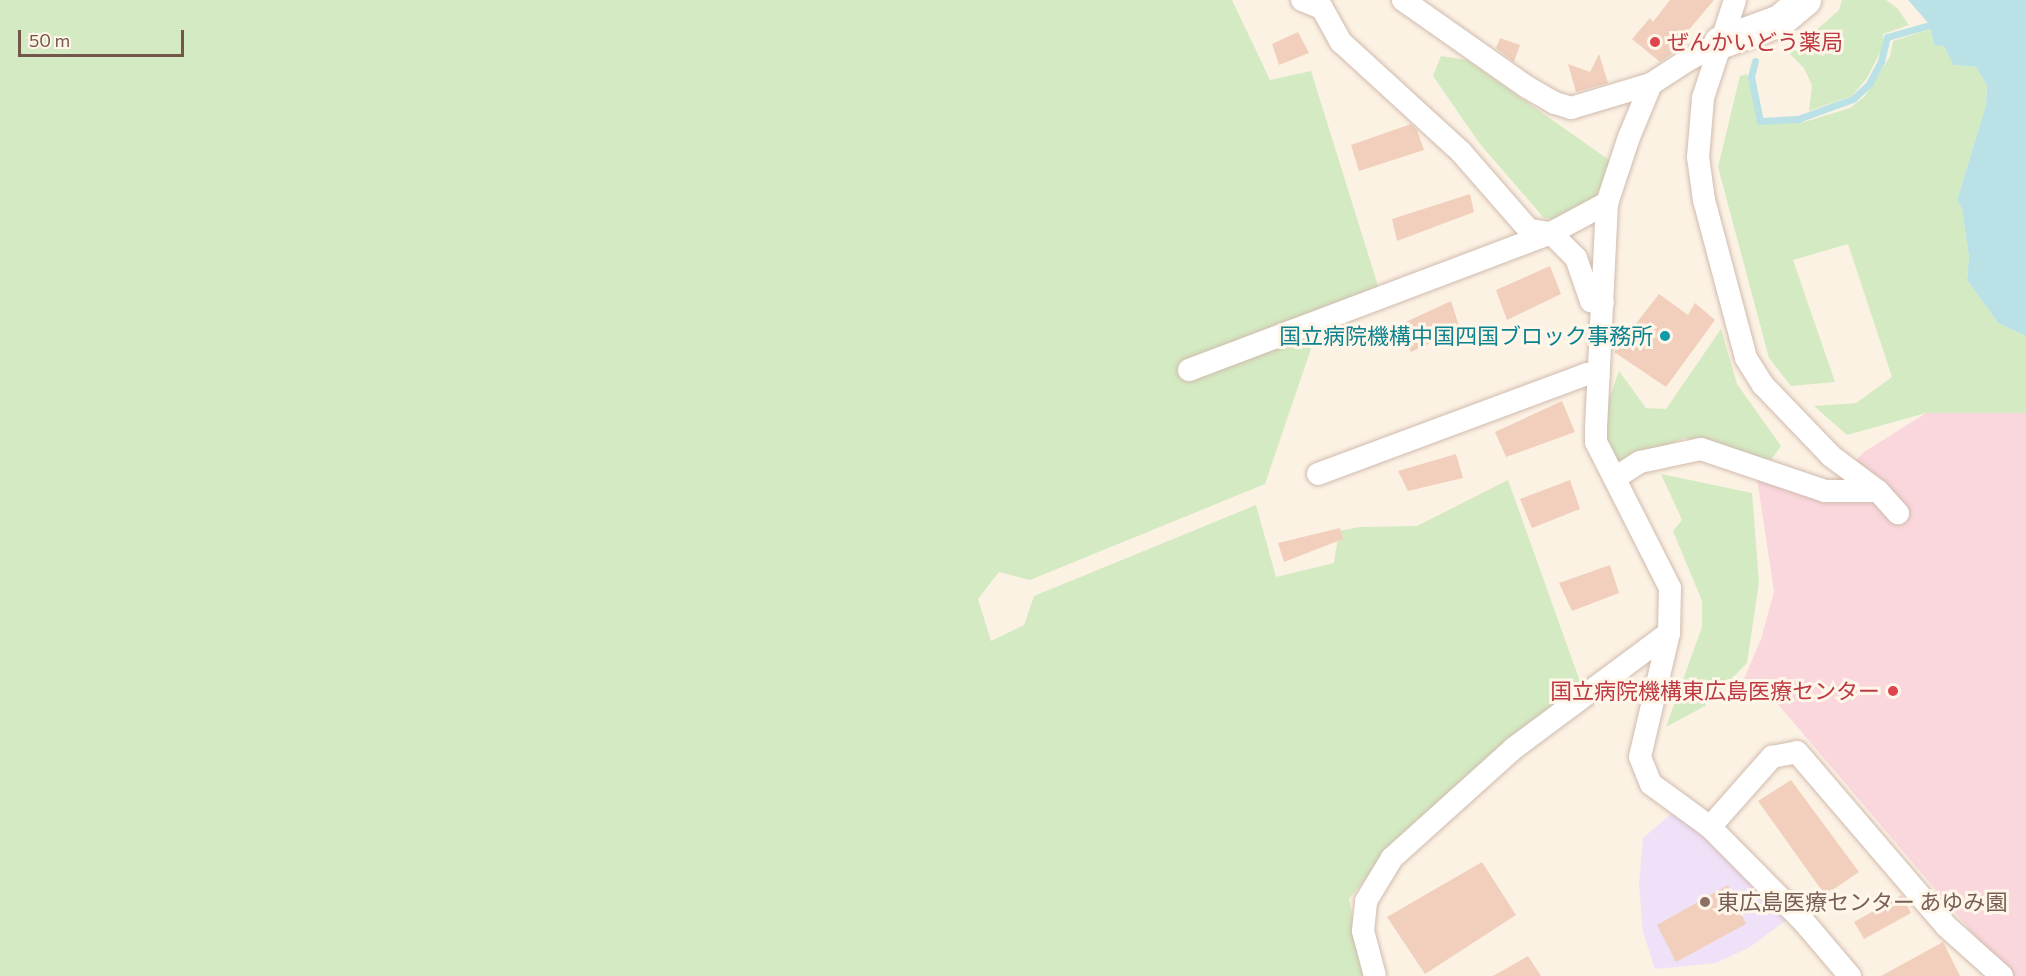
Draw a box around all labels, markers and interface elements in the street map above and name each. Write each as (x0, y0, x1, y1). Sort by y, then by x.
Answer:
scale bar (21, 18, 188, 56)
text: 50 m (29, 29, 70, 51)
place label: ぜんかいどう薬局 (1667, 29, 1843, 55)
marker: ぜんかいどう薬局 (1648, 35, 1662, 49)
place label: 国立病院機構中国四国ブロック事務所 (1279, 323, 1653, 349)
marker: 国立病院機構中国四国ブロック事務所 (1658, 329, 1672, 343)
place label: 国立病院機構東広島医療センター (1550, 678, 1880, 704)
marker: 国立病院機構東広島医療センター (1884, 682, 1902, 700)
place label: 東広島医療センター あゆみ園 (1717, 889, 2007, 915)
marker: 東広島医療センター あゆみ園 (1698, 895, 1712, 909)

